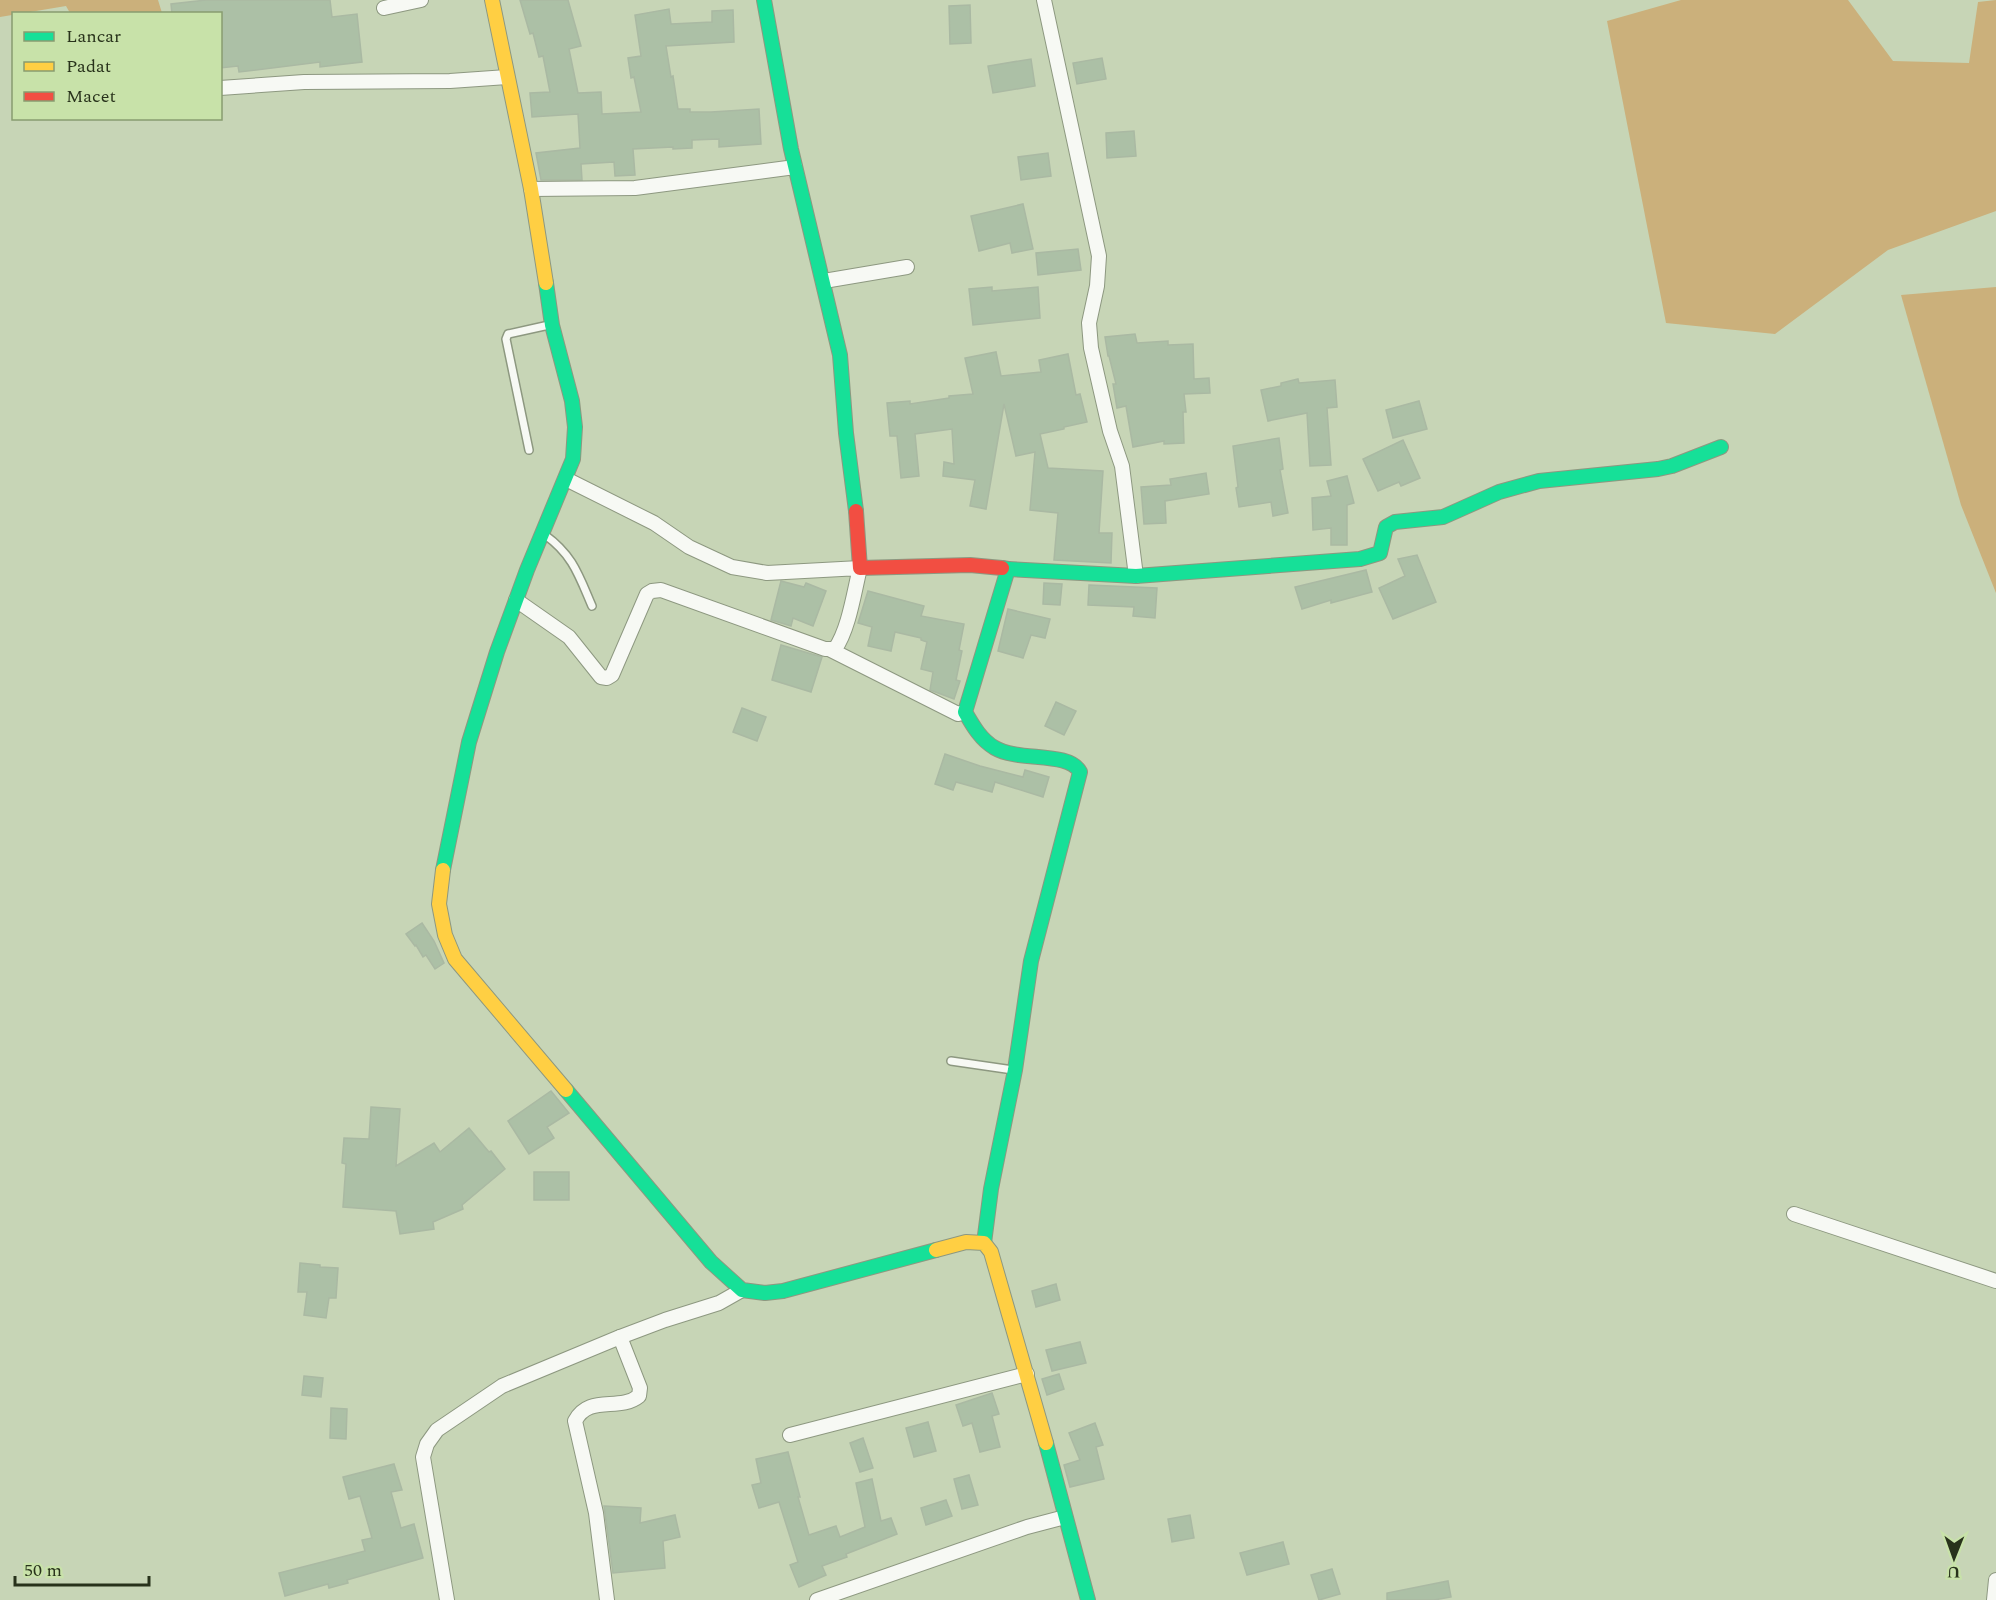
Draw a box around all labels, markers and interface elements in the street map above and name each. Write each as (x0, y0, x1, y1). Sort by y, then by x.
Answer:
legend (12, 12, 222, 120)
text: Lancar (66, 23, 121, 50)
text: Padat (66, 53, 111, 80)
text: Macet (66, 83, 116, 110)
north arrow (1924, 1528, 1984, 1588)
scale bar (15, 1549, 148, 1587)
text: 50 m (24, 1557, 62, 1584)
text: U (1947, 1560, 1961, 1584)

